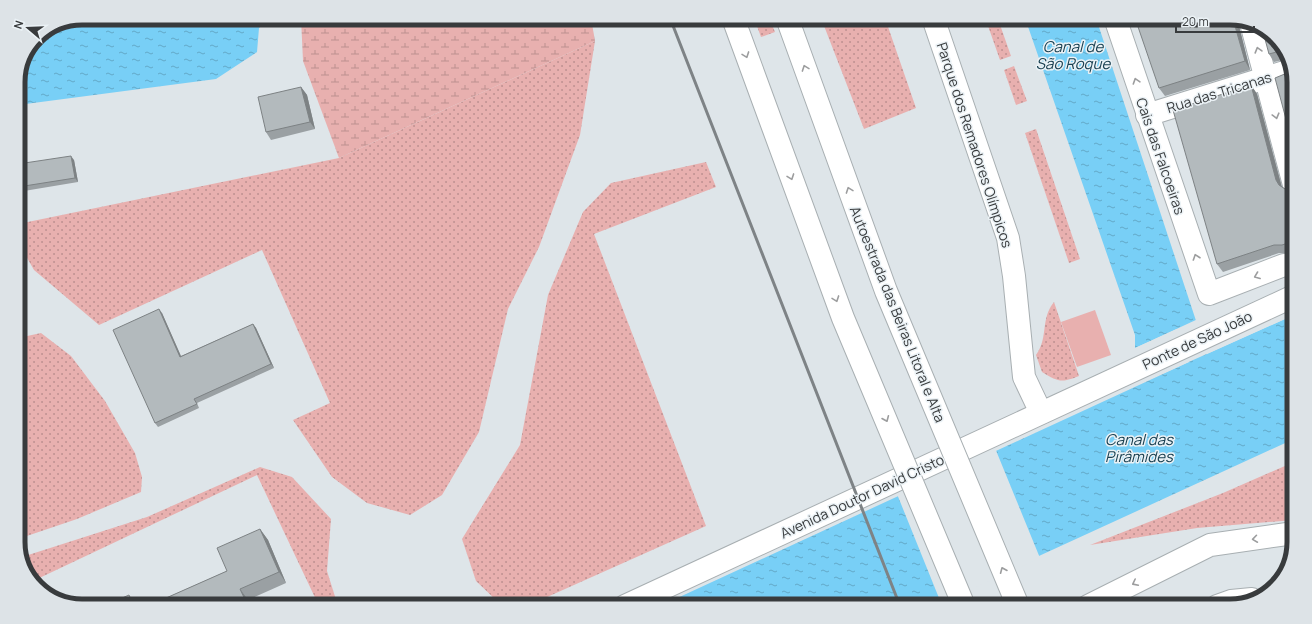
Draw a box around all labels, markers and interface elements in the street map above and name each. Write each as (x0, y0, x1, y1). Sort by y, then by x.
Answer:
north arrow (8, 8, 48, 48)
scale bar (1176, 8, 1254, 34)
text: 20 m (1182, 13, 1209, 30)
text: N (10, 18, 26, 31)
water label: Canal de São Roque (1036, 36, 1111, 74)
street label: Parque dos Remadores Olímpicos (933, 40, 1017, 250)
one-way arrow (1254, 47, 1263, 54)
one-way arrow (742, 51, 750, 58)
one-way arrow (801, 65, 809, 72)
street label: Rua das Tricanas (1164, 67, 1274, 117)
one-way arrow (1132, 78, 1141, 85)
street label: Cais das Falcoeiras (1132, 95, 1190, 217)
one-way arrow (1271, 112, 1280, 119)
one-way arrow (787, 173, 795, 180)
one-way arrow (846, 187, 854, 194)
street label: Autoestrada das Beiras Litoral e Alta (846, 203, 950, 425)
one-way arrow (1192, 254, 1201, 261)
one-way arrow (1253, 271, 1260, 279)
one-way arrow (831, 295, 840, 302)
street label: Ponte de São João (1139, 306, 1255, 374)
one-way arrow (881, 415, 889, 422)
water label: Canal das Pirâmides (1105, 429, 1174, 467)
street label: Avenida Doutor David Cristo (777, 450, 947, 542)
one-way arrow (1252, 534, 1258, 543)
one-way arrow (1000, 567, 1008, 574)
one-way arrow (1132, 578, 1139, 586)

